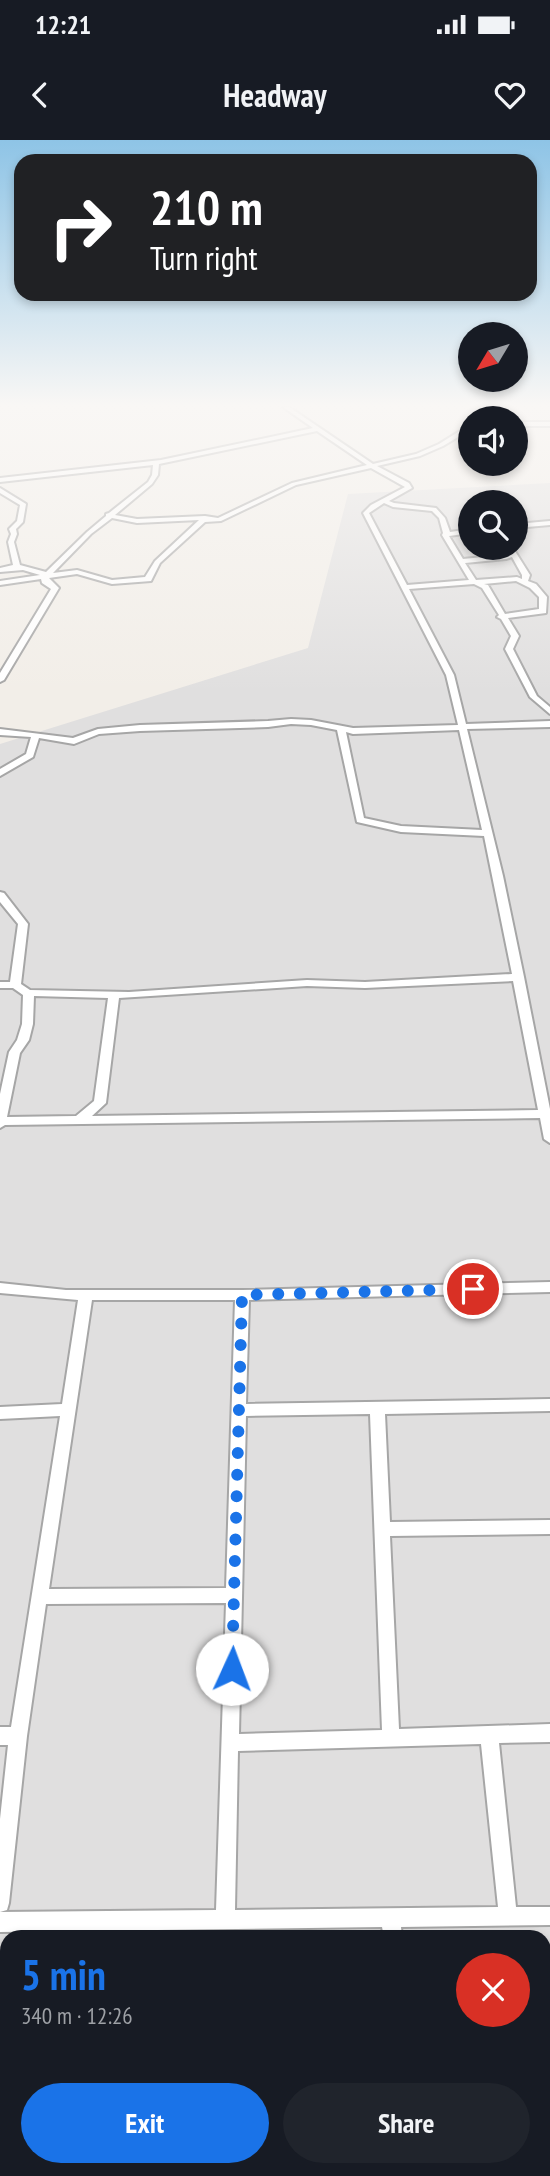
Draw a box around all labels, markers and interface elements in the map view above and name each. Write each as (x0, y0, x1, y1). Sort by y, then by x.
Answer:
text: 12:21 (35, 8, 91, 41)
text: Headway (223, 74, 327, 116)
icon: back (21, 76, 59, 114)
icon: heart (491, 76, 529, 114)
text: 210 m (150, 175, 263, 239)
icon: right (35, 182, 126, 273)
text: Turn right (150, 237, 258, 279)
north arrow (458, 322, 528, 392)
map controls (458, 322, 528, 560)
button: sound (458, 406, 528, 476)
button: search (458, 490, 528, 560)
pin (443, 1259, 503, 1319)
icon: arrive (454, 1270, 492, 1308)
position arrow (195, 1632, 269, 1706)
text: 5 min (21, 1947, 106, 2002)
button: close (456, 1953, 530, 2027)
text: 340 m · 12:26 (21, 2001, 133, 2030)
button: Exit (21, 2083, 269, 2163)
button: Share (283, 2083, 530, 2163)

